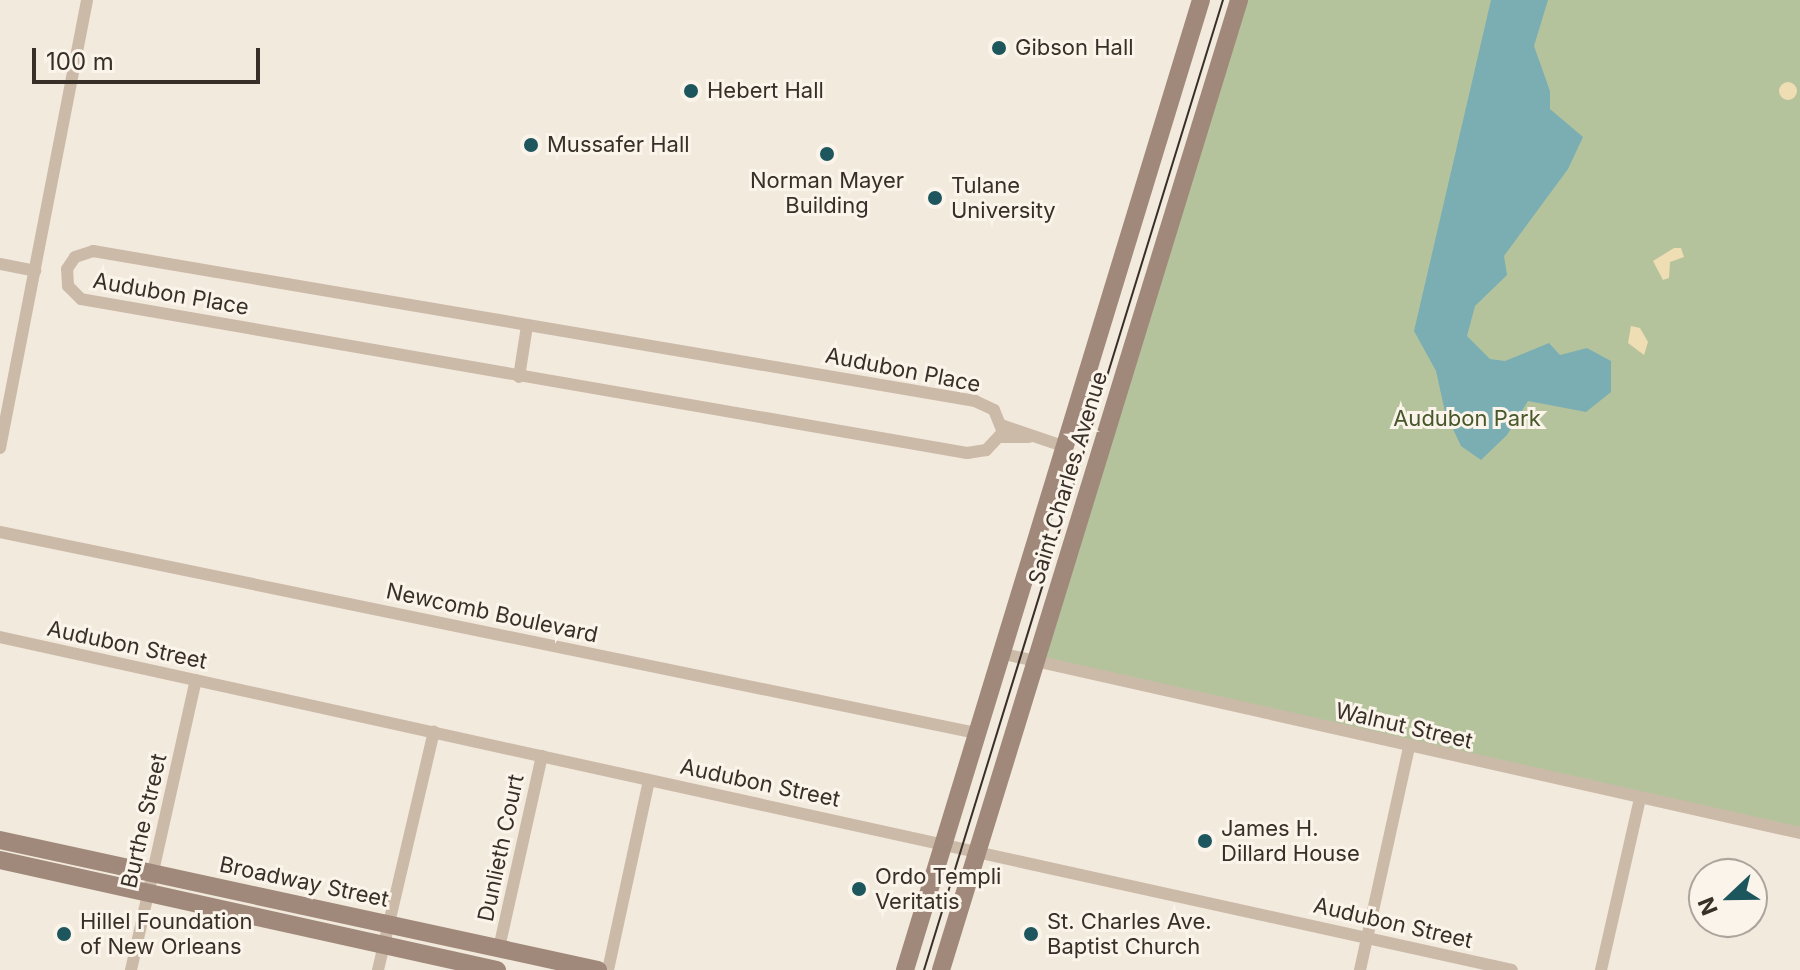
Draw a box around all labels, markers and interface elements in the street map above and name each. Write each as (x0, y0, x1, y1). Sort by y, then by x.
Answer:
scale bar (36, 32, 264, 82)
place label: Gibson Hall (1015, 35, 1134, 61)
marker: Gibson Hall (990, 39, 1008, 57)
text: 100 m (46, 47, 114, 76)
place label: Hebert Hall (707, 78, 824, 104)
marker: Hebert Hall (682, 82, 700, 100)
place label: Mussafer Hall (547, 132, 690, 158)
marker: Mussafer Hall (522, 136, 540, 154)
marker: Norman Mayer Building (818, 145, 836, 163)
place label: Norman Mayer Building (750, 167, 904, 218)
place label: Tulane University (951, 172, 1056, 224)
marker: Tulane University (926, 189, 944, 207)
street label: Audubon Place (91, 267, 251, 321)
street label: Audubon Place (823, 342, 983, 398)
street label: Saint Charles Avenue (1023, 368, 1113, 588)
park label: Audubon Park (1393, 406, 1541, 432)
street label: Newcomb Boulevard (384, 578, 600, 648)
street label: Audubon Street (45, 615, 209, 675)
street label: Walnut Street (1333, 697, 1475, 755)
street label: Burthe Street (116, 751, 172, 891)
street label: Audubon Street (678, 753, 842, 813)
street label: Dunlieth Court (473, 772, 529, 924)
place label: James H. Dillard House (1221, 815, 1360, 866)
marker: James H. Dillard House (1196, 832, 1214, 850)
street label: Broadway Street (217, 851, 391, 913)
north arrow (1688, 858, 1768, 938)
place label: Ordo Templi Veritatis (875, 863, 1001, 914)
marker: Ordo Templi Veritatis (850, 880, 868, 898)
street label: Audubon Street (1311, 892, 1475, 954)
text: N (1692, 894, 1723, 919)
place label: Hillel Foundation of New Orleans (80, 908, 253, 960)
place label: St. Charles Ave. Baptist Church (1047, 908, 1212, 960)
marker: Hillel Foundation of New Orleans (55, 925, 73, 943)
marker: St. Charles Ave. Baptist Church (1022, 925, 1040, 943)

